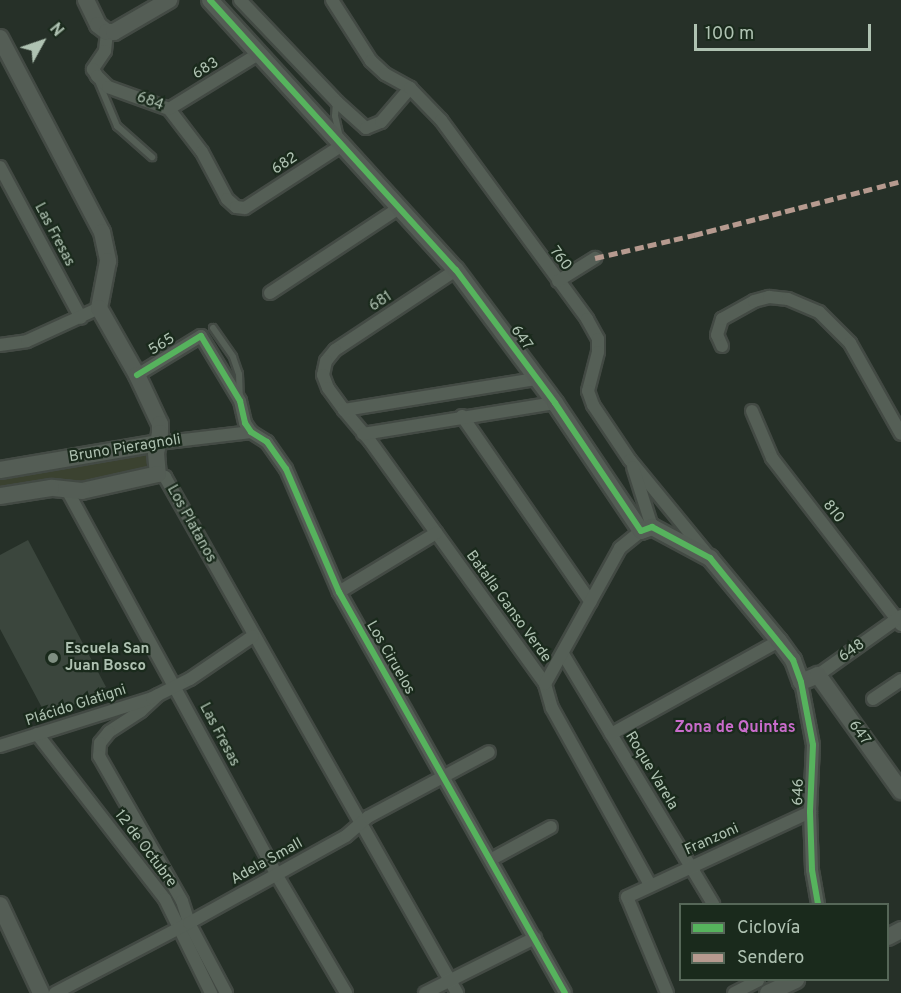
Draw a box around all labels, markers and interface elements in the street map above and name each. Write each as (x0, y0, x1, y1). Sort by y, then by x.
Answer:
north arrow (12, 12, 72, 72)
scale bar (697, 12, 874, 50)
text: N (44, 20, 67, 41)
text: 100 m (705, 23, 754, 46)
street label: 683 (190, 54, 222, 84)
street label: 684 (134, 89, 166, 115)
street label: 682 (269, 149, 301, 179)
street label: Las Fresas (30, 200, 78, 270)
street label: 760 (545, 243, 575, 275)
street label: 681 (366, 288, 396, 316)
street label: 647 (506, 322, 536, 354)
street label: 565 (146, 330, 178, 360)
street label: Bruno Pieragnoli (68, 431, 182, 467)
street label: Los Platanos (162, 482, 220, 566)
street label: 810 (818, 497, 848, 527)
street label: Batalla Ganso Verde (461, 547, 555, 667)
street label: Los Ciruelos (362, 618, 418, 698)
street label: 648 (836, 636, 868, 666)
place label: Escuela San Juan Bosco (65, 640, 149, 675)
marker: Escuela San Juan Bosco (46, 651, 60, 665)
street label: Plácido Glatigni (23, 681, 129, 731)
street label: Las Fresas (195, 700, 243, 770)
street label: 647 (844, 717, 874, 749)
district label: Zona de Quintas (674, 718, 796, 738)
street label: Roque Varela (620, 728, 682, 814)
street label: 646 (790, 778, 808, 806)
street label: 12 de Octubre (110, 807, 180, 891)
street label: Franzoni (682, 820, 742, 860)
street label: Adela Small (228, 835, 306, 889)
legend (679, 903, 889, 981)
text: Ciclovía (737, 917, 800, 940)
text: Sendero (737, 947, 804, 970)

